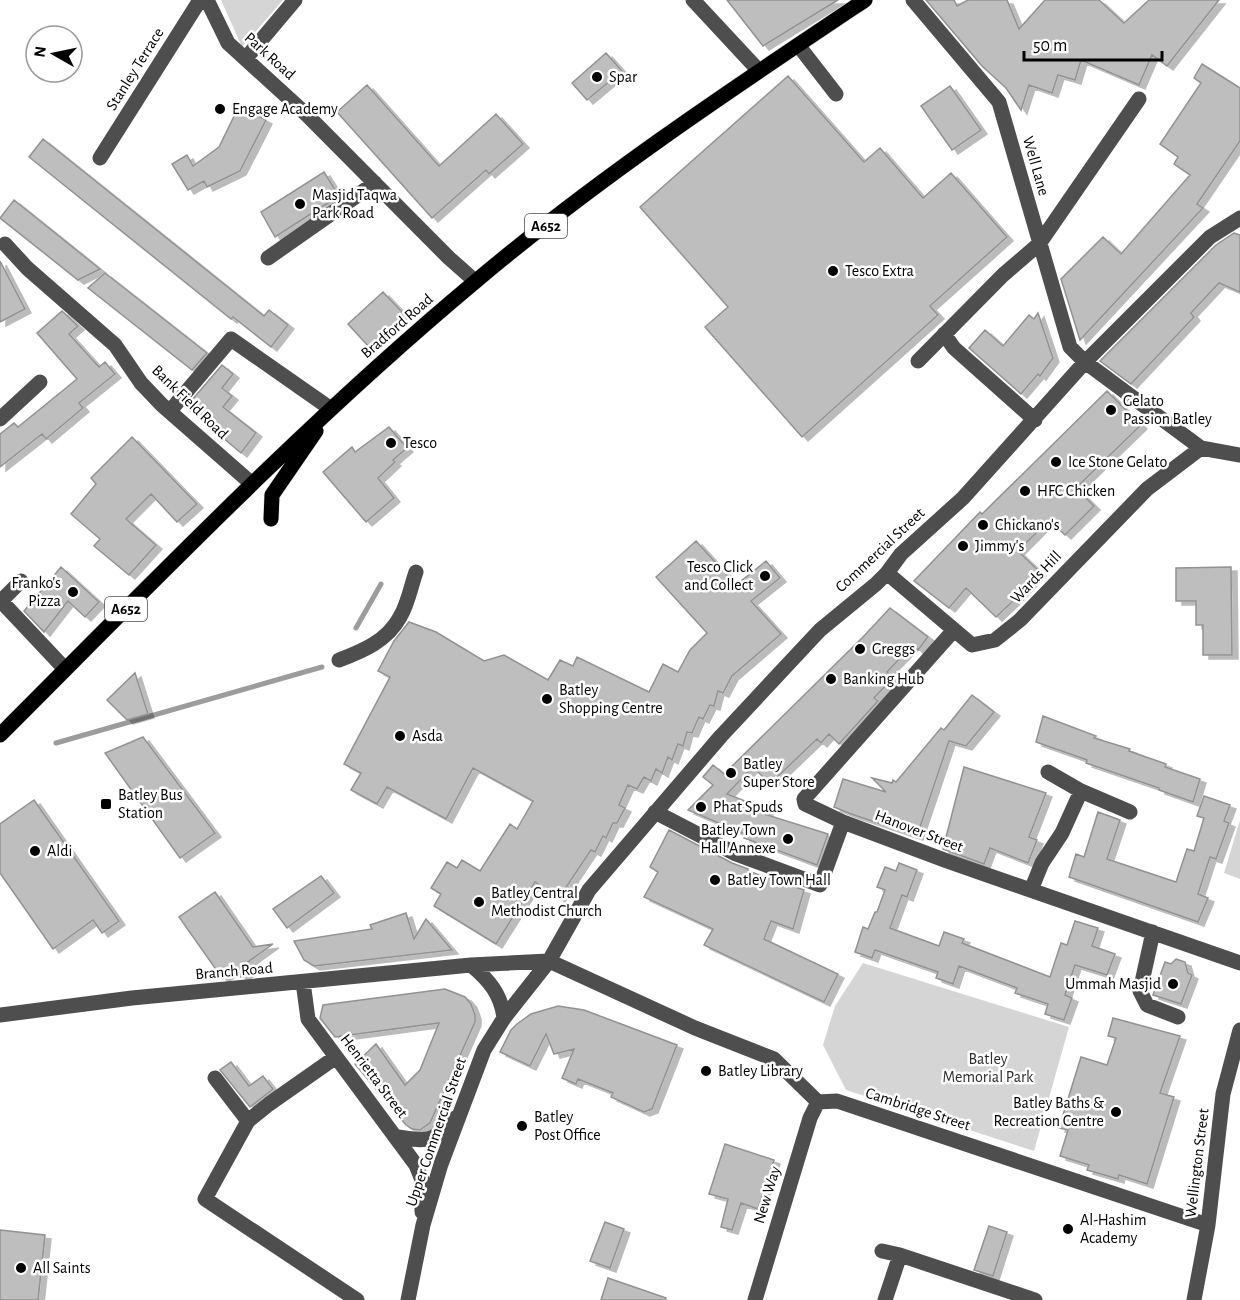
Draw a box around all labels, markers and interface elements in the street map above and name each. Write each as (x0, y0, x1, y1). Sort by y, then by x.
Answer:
north arrow (24, 24, 84, 84)
scale bar (1024, 24, 1162, 62)
street label: Stanley Terrace (103, 25, 168, 114)
street label: Park Road (242, 29, 298, 83)
text: 50 m (1033, 37, 1067, 55)
text: N (31, 45, 49, 59)
place label: Spar (609, 69, 638, 85)
marker: Spar (590, 70, 604, 84)
place label: Engage Academy (232, 101, 338, 118)
marker: Engage Academy (213, 102, 227, 116)
street label: Well Lane (1020, 134, 1052, 198)
place label: Masjid Taqwa Park Road (312, 187, 397, 221)
marker: Masjid Taqwa Park Road (293, 197, 307, 211)
road number: A652 (525, 214, 567, 238)
place label: Tesco Extra (845, 263, 914, 279)
marker: Tesco Extra (826, 264, 840, 278)
street label: Bradford Road (358, 291, 436, 361)
street label: Bank Field Road (149, 362, 231, 442)
place label: Gelato Passion Batley (1123, 393, 1212, 428)
marker: Gelato Passion Batley (1104, 403, 1118, 417)
place label: Tesco (403, 435, 437, 451)
marker: Tesco (384, 436, 398, 450)
place label: Ice Stone Gelato (1068, 454, 1167, 470)
marker: Ice Stone Gelato (1049, 455, 1063, 469)
place label: HFC Chicken (1037, 483, 1115, 499)
marker: HFC Chicken (1018, 484, 1032, 498)
street label: Commercial Street (832, 505, 928, 595)
place label: Chickano's (995, 517, 1060, 533)
marker: Chickano's (976, 518, 990, 532)
place label: Jimmy's (975, 538, 1024, 555)
marker: Jimmy's (956, 539, 970, 553)
street label: Wards Hill (1008, 548, 1064, 606)
place label: Tesco Click and Collect (684, 559, 754, 593)
marker: Tesco Click and Collect (758, 569, 772, 583)
place label: Franko's Pizza (12, 575, 61, 609)
marker: Franko's Pizza (66, 585, 80, 599)
road number: A652 (105, 597, 147, 621)
place label: Greggs (872, 641, 915, 657)
marker: Greggs (853, 642, 867, 656)
place label: Banking Hub (843, 671, 924, 687)
marker: Banking Hub (824, 672, 838, 686)
place label: Batley Shopping Centre (559, 682, 663, 716)
marker: Batley Shopping Centre (540, 692, 554, 706)
place label: Asda (412, 728, 443, 744)
marker: Asda (393, 729, 407, 743)
place label: Batley Super Store (743, 756, 815, 790)
marker: Batley Super Store (724, 766, 738, 780)
place label: Batley Bus Station (118, 787, 183, 821)
marker: Batley Bus Station (99, 797, 113, 811)
place label: Phat Spuds (713, 799, 783, 815)
marker: Phat Spuds (694, 800, 708, 814)
street label: Hanover Street (873, 807, 965, 855)
place label: Batley Town Hall Annexe (701, 822, 776, 856)
marker: Batley Town Hall Annexe (781, 832, 795, 846)
place label: Aldi (47, 843, 72, 859)
marker: Aldi (28, 844, 42, 858)
place label: Batley Town Hall (727, 872, 831, 889)
marker: Batley Town Hall (708, 873, 722, 887)
place label: Batley Central Methodist Church (491, 885, 602, 919)
marker: Batley Central Methodist Church (472, 895, 486, 909)
street label: Branch Road (195, 960, 273, 982)
place label: Ummah Masjid (1065, 976, 1161, 993)
marker: Ummah Masjid (1166, 977, 1180, 991)
street label: Henrietta Street (337, 1031, 411, 1121)
park label: Batley Memorial Park (943, 1051, 1034, 1085)
street label: Upper Commercial Street (403, 1055, 469, 1209)
place label: Batley Library (718, 1063, 803, 1080)
marker: Batley Library (699, 1064, 713, 1078)
street label: Cambridge Street (864, 1085, 972, 1133)
place label: Batley Baths & Recreation Centre (994, 1095, 1104, 1129)
marker: Batley Baths & Recreation Centre (1109, 1105, 1123, 1119)
street label: Wellington Street (1182, 1107, 1212, 1219)
place label: Batley Post Office (534, 1109, 601, 1143)
marker: Batley Post Office (515, 1119, 529, 1133)
street label: New Way (751, 1164, 784, 1226)
place label: Al-Hashim Academy (1080, 1212, 1147, 1247)
marker: Al-Hashim Academy (1061, 1222, 1075, 1236)
place label: All Saints (33, 1260, 91, 1276)
marker: All Saints (14, 1261, 28, 1275)

